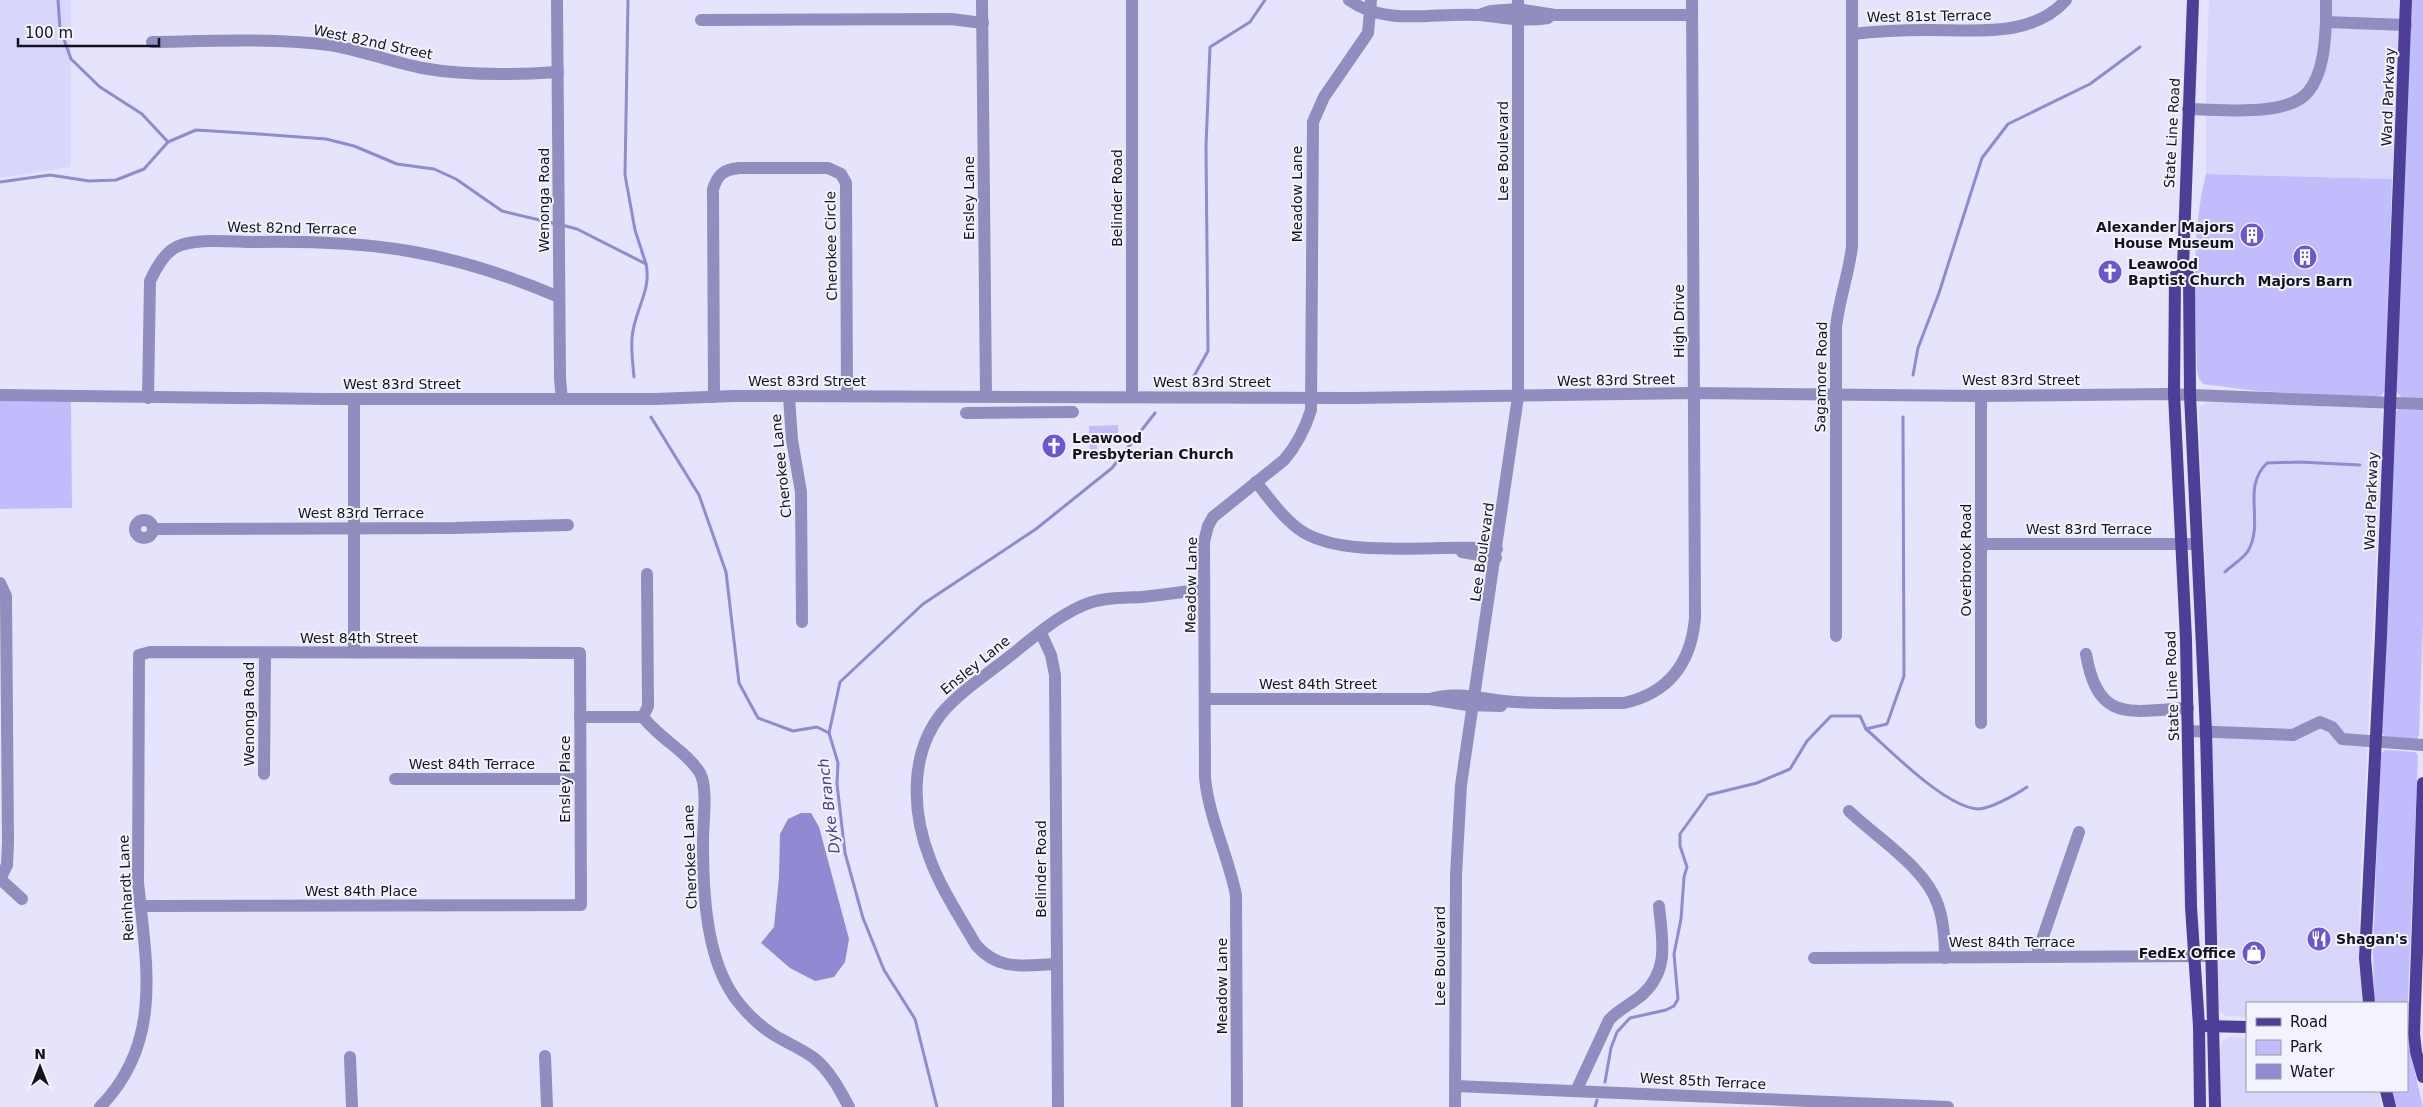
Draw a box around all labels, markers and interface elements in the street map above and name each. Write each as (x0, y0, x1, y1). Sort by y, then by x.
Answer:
street label: West 81st Terrace (1866, 7, 1992, 25)
scale bar (18, 15, 159, 47)
street label: West 82nd Street (312, 22, 435, 63)
text: 100 m (25, 24, 73, 42)
street label: Ward Parkway (2378, 47, 2398, 147)
street label: State Line Road (2161, 78, 2183, 188)
street label: Lee Boulevard (1495, 101, 1511, 201)
street label: Meadow Lane (1289, 146, 1305, 242)
street label: Wenonga Road (536, 148, 552, 253)
street label: Belinder Road (1109, 149, 1125, 247)
street label: Ensley Lane (961, 156, 977, 240)
street label: Cherokee Circle (822, 191, 840, 301)
street label: West 82nd Terrace (227, 219, 357, 237)
place label: Alexander Majors House Museum (2096, 219, 2234, 251)
building icon: Alexander Majors House Museum (2239, 222, 2265, 248)
building icon: Majors Barn (2292, 244, 2318, 270)
place label: Leawood Baptist Church (2128, 256, 2245, 288)
church icon: Leawood Baptist Church (2097, 259, 2123, 285)
place label: Majors Barn (2258, 273, 2352, 289)
street label: High Drive (1671, 284, 1687, 358)
street label: Sagamore Road (1812, 321, 1830, 433)
street label: West 83rd Street (1557, 371, 1676, 389)
street label: West 83rd Street (1962, 372, 2081, 388)
street label: West 83rd Street (748, 373, 867, 389)
street label: West 83rd Street (1153, 374, 1272, 390)
street label: West 83rd Street (343, 376, 462, 392)
street label: Cherokee Lane (768, 413, 794, 519)
place label: Leawood Presbyterian Church (1072, 430, 1234, 462)
church icon: Leawood Presbyterian Church (1041, 433, 1067, 459)
street label: Ward Parkway (2361, 451, 2381, 551)
street label: Lee Boulevard (1467, 501, 1497, 603)
street label: Overbrook Road (1958, 504, 1974, 616)
street label: West 83rd Terrace (298, 505, 424, 521)
street label: West 83rd Terrace (2026, 521, 2152, 537)
street label: Meadow Lane (1182, 537, 1200, 633)
street label: West 84th Street (300, 630, 419, 646)
street label: State Line Road (2162, 631, 2182, 741)
street label: Ensley Lane (937, 632, 1013, 698)
street label: Wenonga Road (241, 662, 257, 767)
street label: West 84th Street (1259, 676, 1378, 692)
street label: Ensley Place (557, 735, 573, 823)
street label: West 84th Terrace (409, 756, 535, 772)
water label: Dyke Branch (814, 757, 844, 855)
street label: Cherokee Lane (680, 805, 700, 909)
street label: Belinder Road (1033, 820, 1049, 918)
street label: Reinhardt Lane (115, 835, 137, 941)
street label: West 84th Place (305, 883, 417, 899)
street label: Lee Boulevard (1432, 906, 1448, 1006)
restaurant icon: Shagan's (2306, 926, 2332, 952)
place label: Shagan's (2336, 931, 2408, 947)
street label: West 84th Terrace (1949, 934, 2075, 950)
street label: Meadow Lane (1214, 938, 1230, 1034)
shop icon: FedEx Office (2241, 940, 2267, 966)
place label: FedEx Office (2139, 945, 2236, 961)
legend (2246, 1002, 2408, 1092)
text: Road (2290, 1013, 2328, 1031)
text: Park (2290, 1038, 2323, 1056)
north arrow (15, 1042, 65, 1092)
text: N (34, 1046, 46, 1062)
text: Water (2290, 1063, 2335, 1081)
street label: West 85th Terrace (1639, 1070, 1767, 1092)

